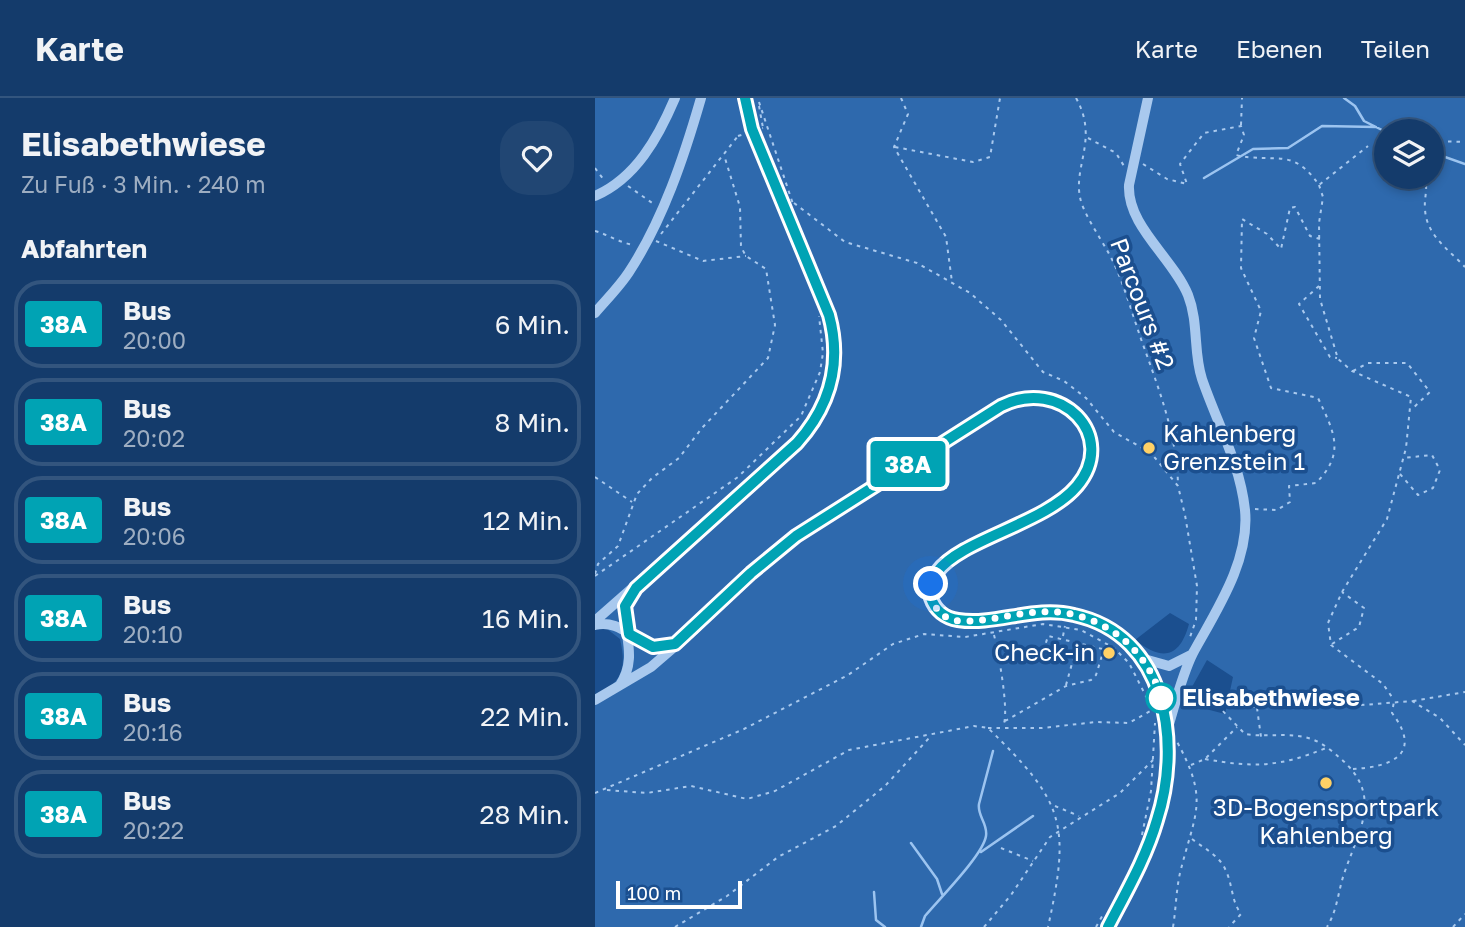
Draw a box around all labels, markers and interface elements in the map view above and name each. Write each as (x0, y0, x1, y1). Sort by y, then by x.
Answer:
text: Karte (35, 29, 124, 68)
text: Karte (1135, 34, 1198, 63)
text: Ebenen (1236, 34, 1323, 63)
text: Teilen (1361, 34, 1430, 63)
map controls (1374, 119, 1444, 189)
button: layers (1374, 119, 1444, 189)
button: heart (500, 121, 574, 195)
text: Elisabethwiese (21, 124, 266, 163)
text: Zu Fuß · 3 Min. · 240 m (21, 170, 266, 198)
text: Abfahrten (21, 233, 147, 264)
street label: Parcours #2 (1105, 234, 1182, 373)
text: Bus (123, 295, 171, 326)
text: 38A (40, 309, 87, 338)
text: 6 Min. (495, 309, 570, 340)
text: 20:00 (123, 326, 186, 354)
text: Bus (123, 393, 171, 424)
text: 38A (40, 407, 87, 436)
text: 8 Min. (495, 407, 570, 438)
place label: Kahlenberg Grenzstein 1 (1163, 418, 1305, 475)
text: 20:02 (123, 424, 185, 452)
marker: Kahlenberg Grenzstein 1 (1141, 440, 1157, 456)
line badge: 38A (868, 441, 948, 487)
text: 38A (884, 449, 932, 478)
text: Bus (123, 491, 171, 522)
text: 38A (40, 505, 87, 534)
text: 12 Min. (483, 505, 570, 536)
text: 20:06 (123, 522, 186, 550)
your location (913, 566, 948, 601)
text: Bus (123, 589, 171, 620)
text: 38A (40, 603, 87, 632)
text: 16 Min. (482, 603, 570, 634)
text: 20:10 (123, 620, 183, 648)
place label: Check-in (994, 637, 1095, 666)
marker: Check-in (1101, 645, 1117, 661)
place label: Elisabethwiese (1182, 682, 1360, 711)
marker: Elisabethwiese (1146, 683, 1176, 713)
text: Bus (123, 687, 171, 718)
text: 38A (40, 701, 87, 730)
text: 22 Min. (480, 701, 570, 732)
text: 20:16 (123, 718, 183, 746)
marker: 3D-Bogensportpark Kahlenberg (1318, 775, 1334, 791)
text: Bus (123, 785, 171, 816)
place label: 3D-Bogensportpark Kahlenberg (1213, 792, 1439, 849)
text: 38A (40, 799, 87, 828)
text: 28 Min. (479, 799, 570, 830)
text: 20:22 (123, 816, 184, 844)
scale bar (616, 878, 742, 910)
text: 100 m (627, 881, 681, 904)

